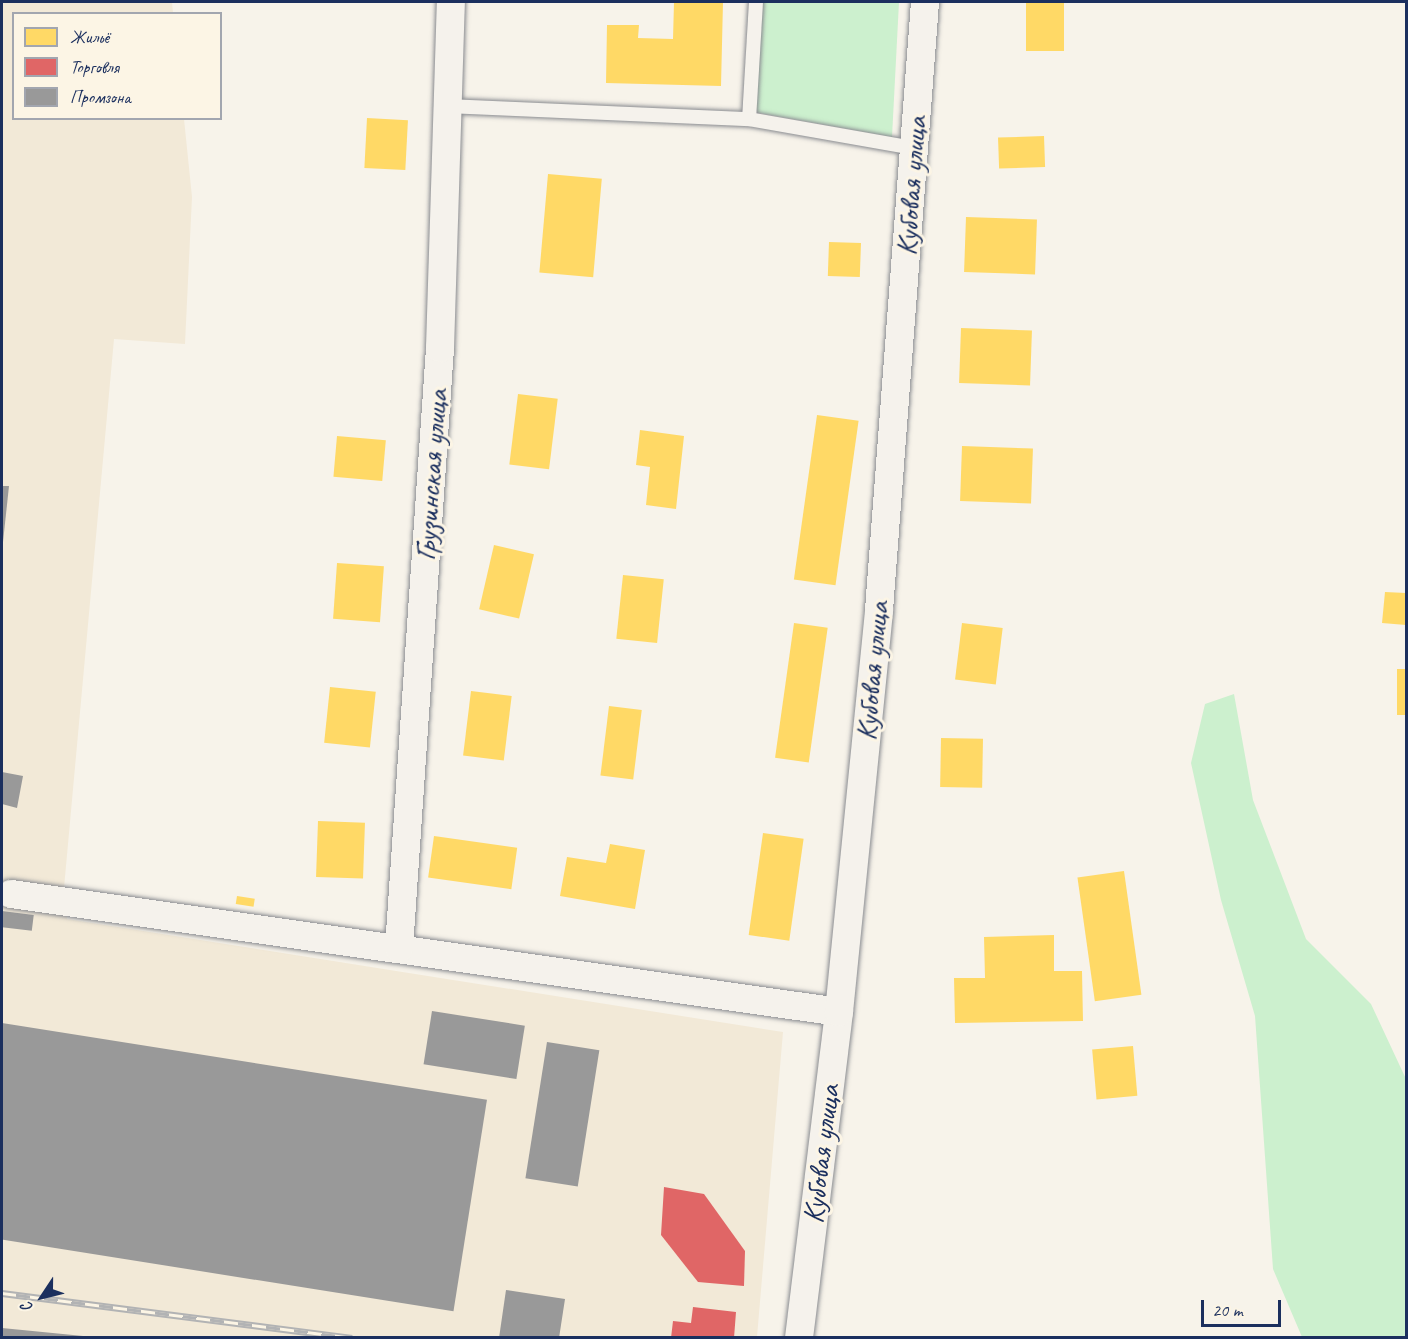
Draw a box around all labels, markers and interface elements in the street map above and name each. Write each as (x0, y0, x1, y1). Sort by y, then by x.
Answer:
legend (12, 12, 222, 120)
text: Жильё (70, 26, 109, 48)
text: Торговля (70, 56, 119, 78)
text: Промзона (70, 86, 131, 108)
street label: Кубовая улица (888, 115, 934, 257)
street label: Грузинская улица (407, 387, 455, 563)
street label: Кубовая улица (848, 599, 896, 743)
street label: Кубовая улица (795, 1082, 847, 1226)
north arrow (12, 1267, 72, 1327)
scale bar (1204, 1288, 1284, 1326)
text: С (17, 1298, 38, 1316)
text: 20 m (1212, 1299, 1243, 1321)

